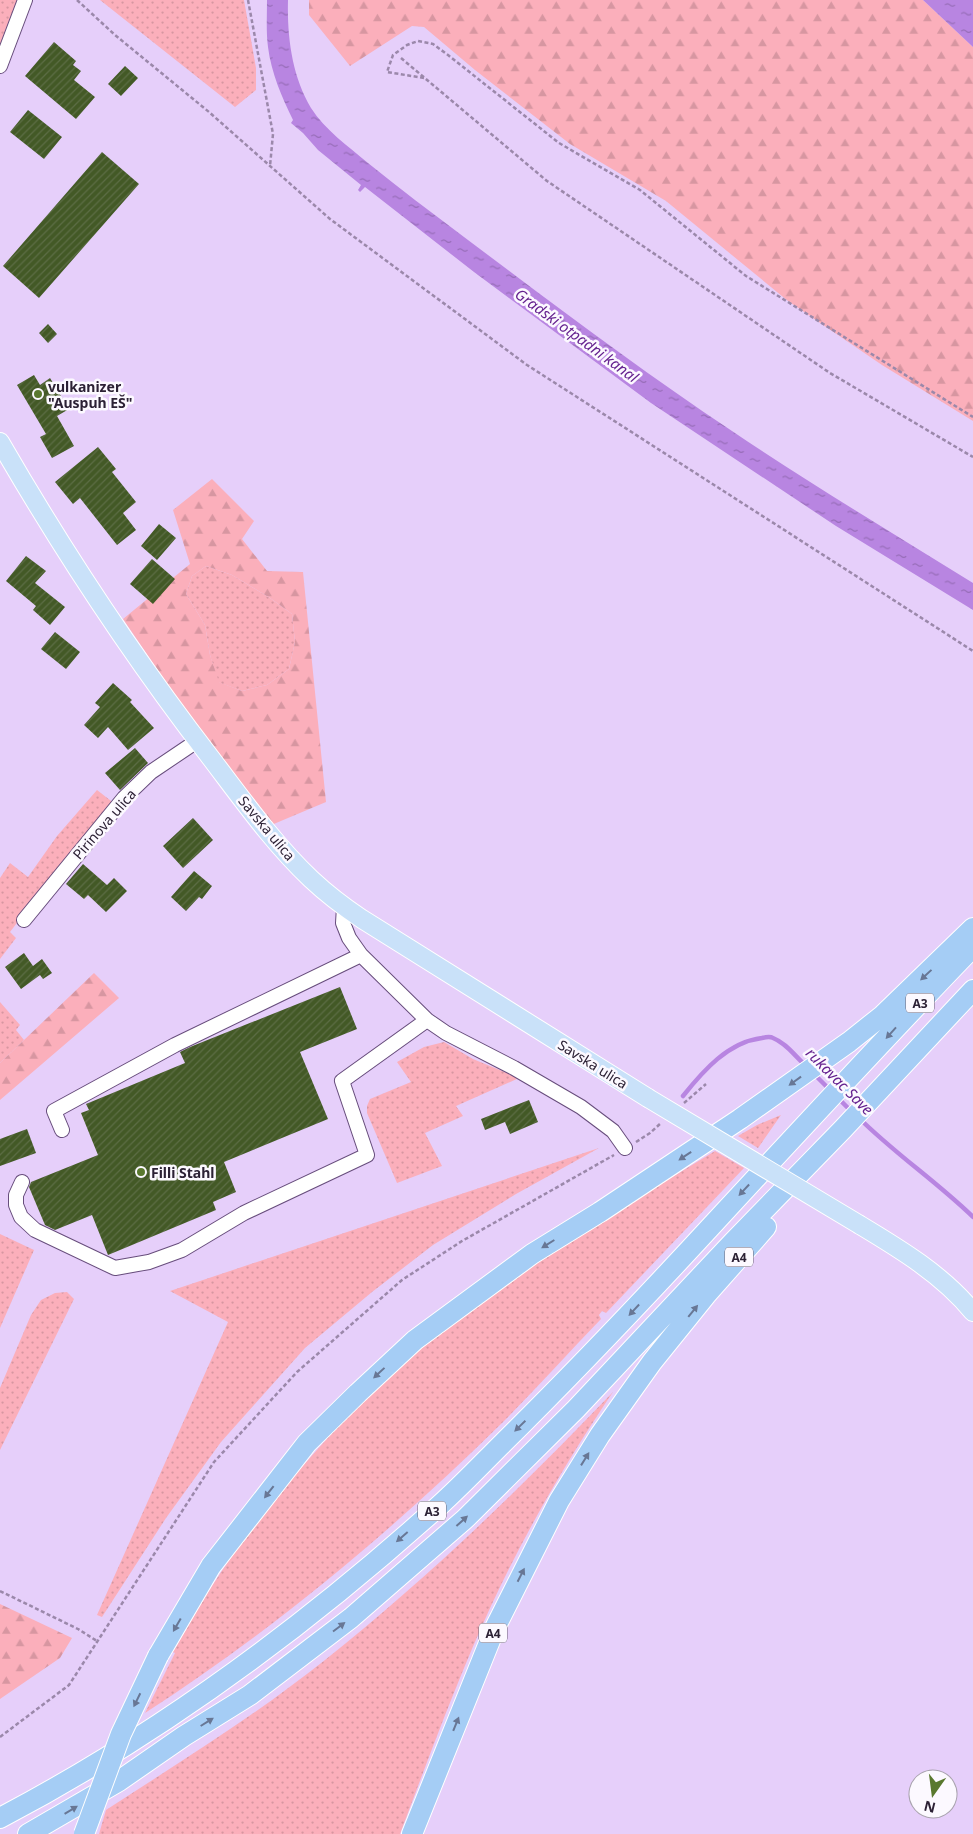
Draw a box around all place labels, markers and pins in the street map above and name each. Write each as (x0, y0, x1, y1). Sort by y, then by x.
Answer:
place label: vulkanizer "Auspuh EŠ" (48, 377, 133, 412)
marker: vulkanizer "Auspuh EŠ" (32, 388, 44, 400)
place label: Filli Stahl (151, 1163, 215, 1182)
marker: Filli Stahl (135, 1166, 147, 1178)

